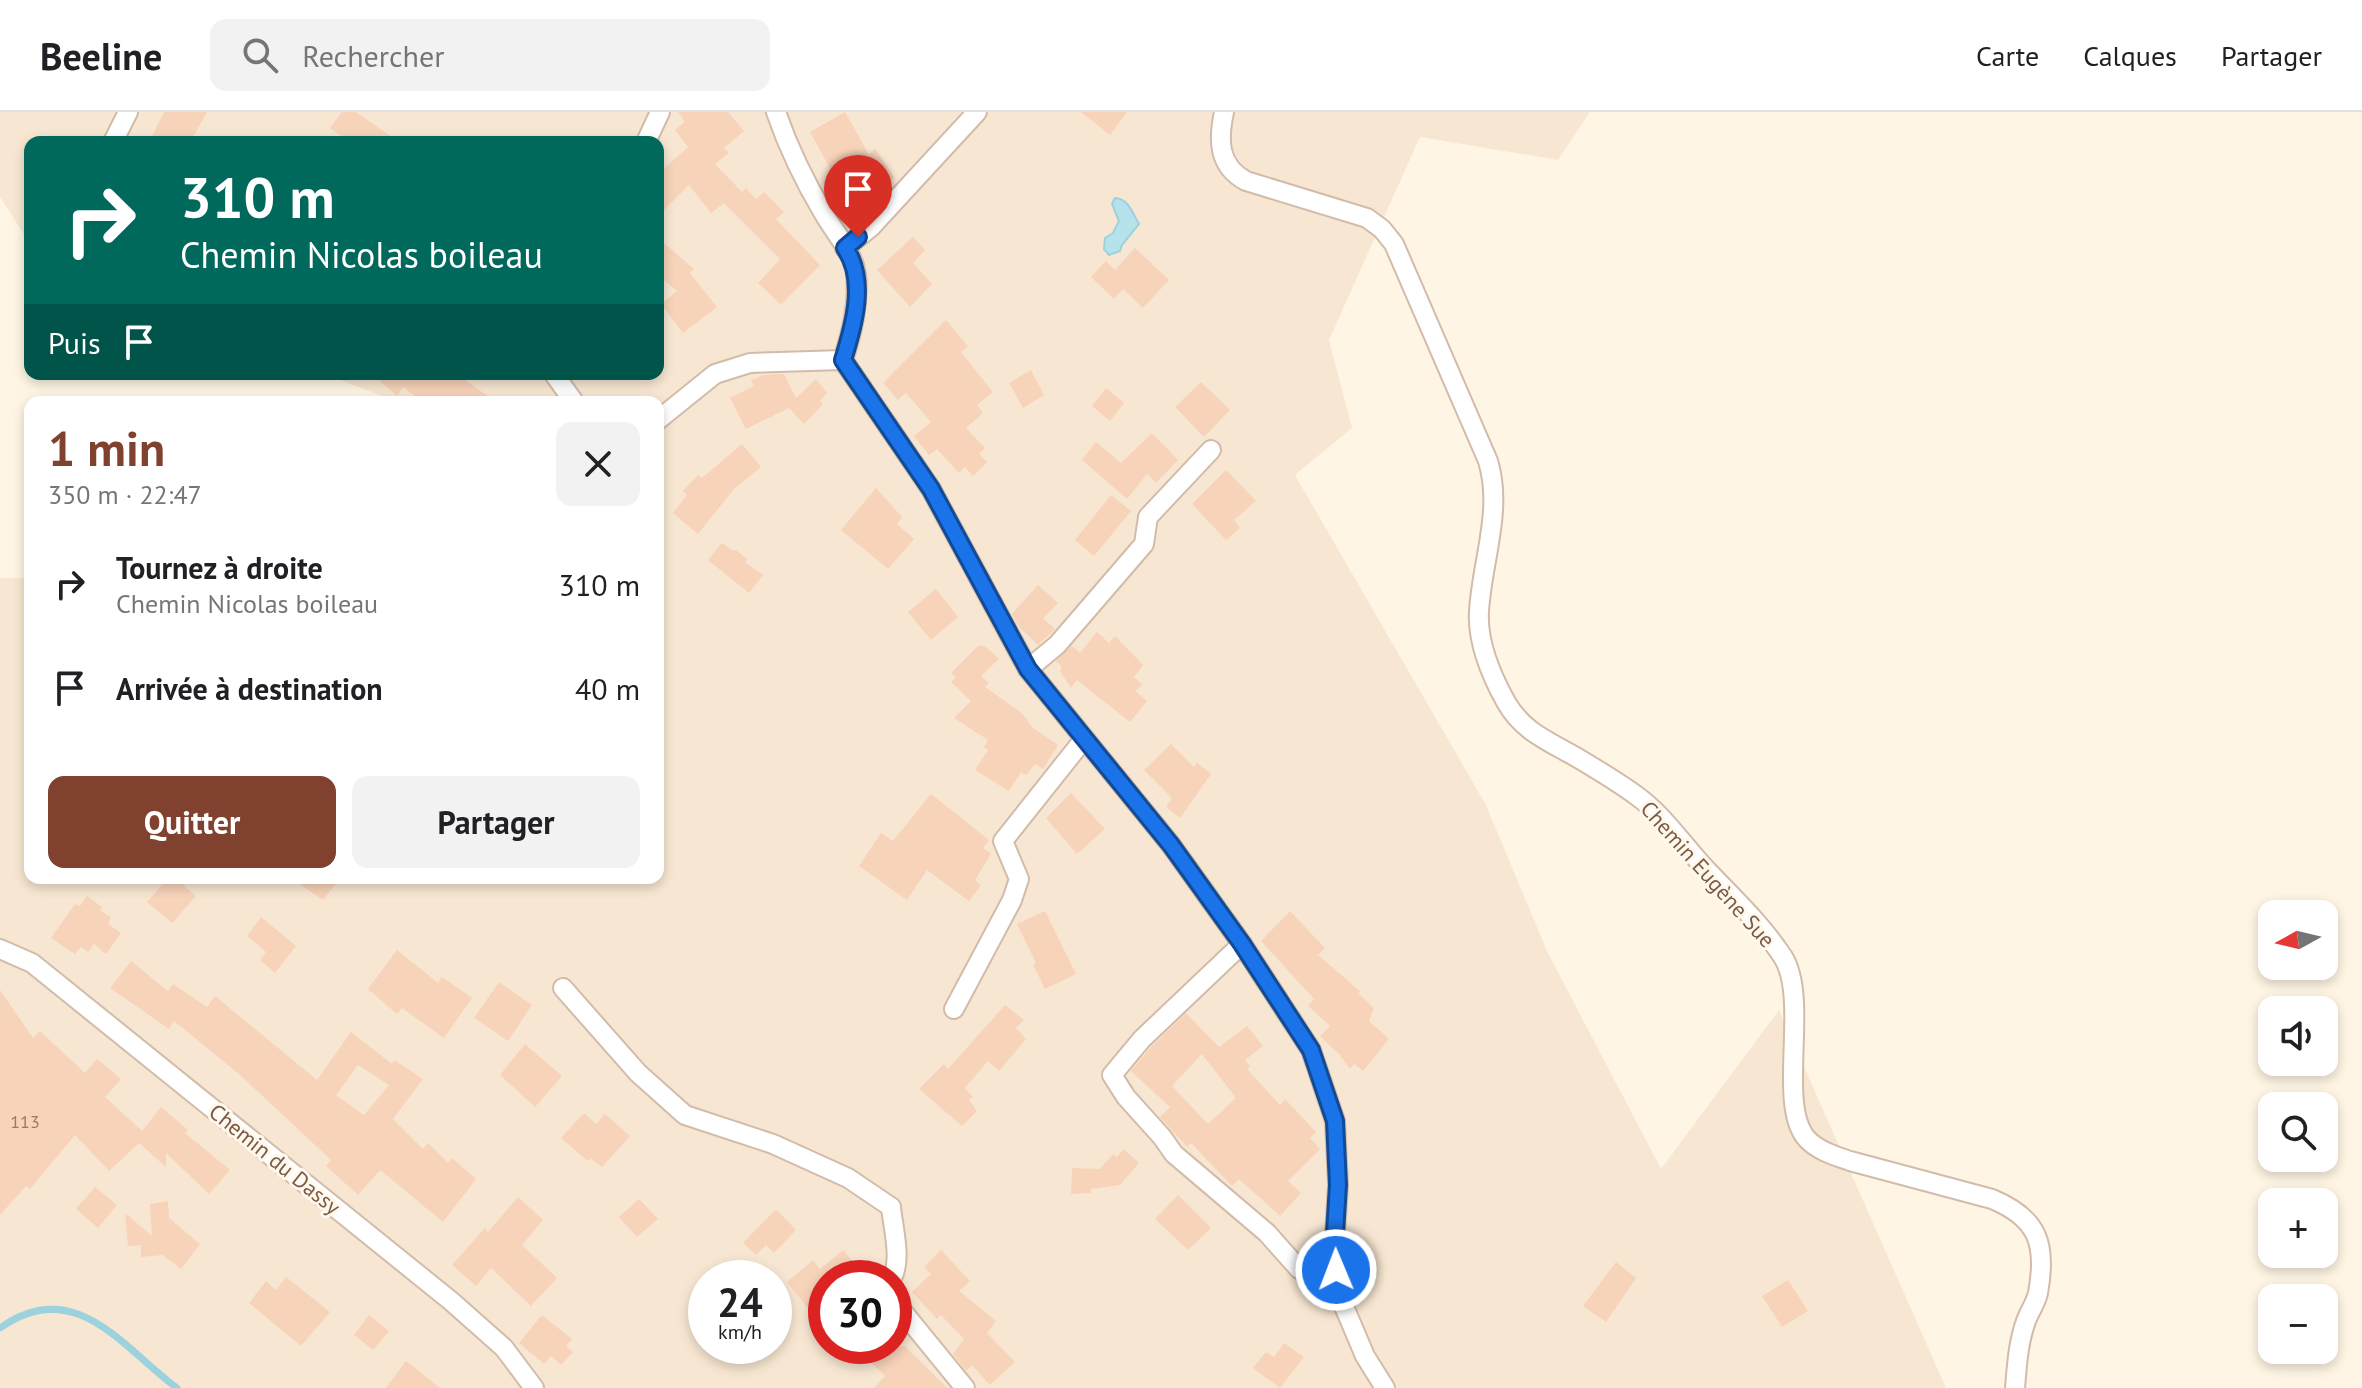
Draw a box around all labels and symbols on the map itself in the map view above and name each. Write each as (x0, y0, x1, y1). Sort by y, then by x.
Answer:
pin (824, 155, 892, 237)
street label: Chemin Eugène Sue (1635, 795, 1781, 953)
north arrow (2258, 900, 2338, 980)
street label: Chemin du Dassy (204, 1097, 347, 1221)
house number: 113 (10, 1110, 40, 1133)
position arrow (1294, 1228, 1378, 1312)
speed limit sign: 30 (808, 1260, 912, 1364)

